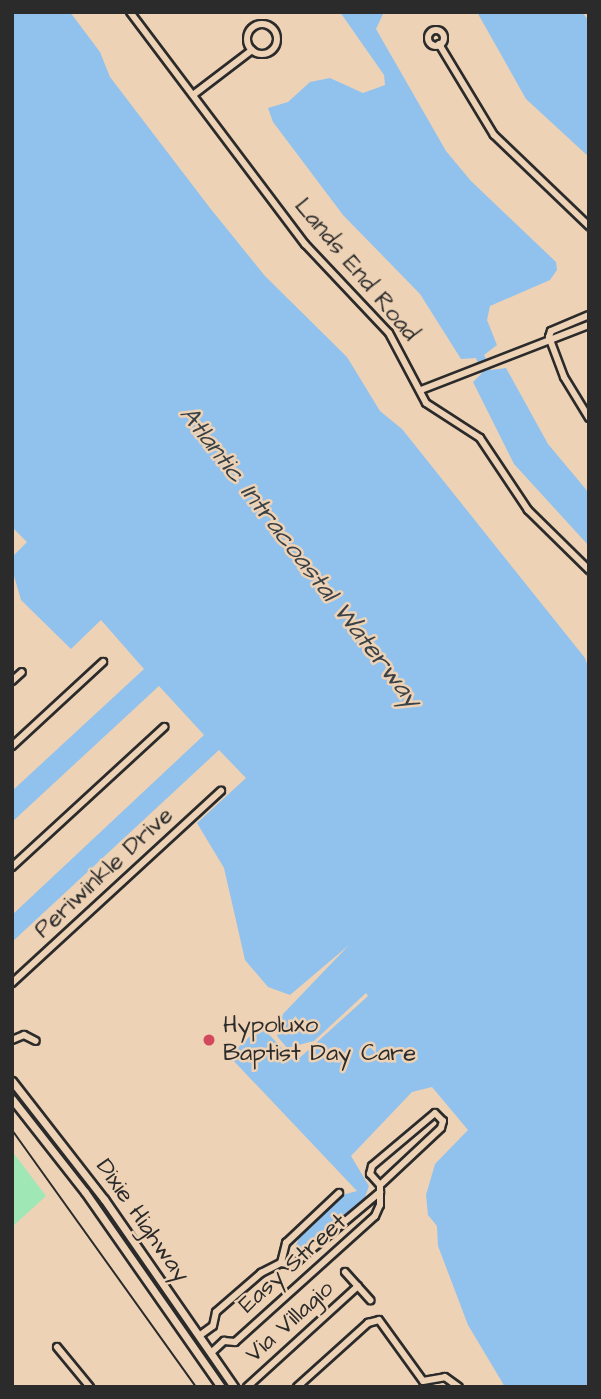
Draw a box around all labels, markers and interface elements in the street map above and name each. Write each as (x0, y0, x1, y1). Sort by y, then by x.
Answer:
street label: Lands End Road (288, 193, 424, 347)
water label: Atlantic Intracoastal Waterway (172, 400, 428, 714)
street label: Periwinkle Drive (29, 801, 179, 945)
place label: Hypoluxo Baptist Day Care (223, 1012, 416, 1068)
marker: Hypoluxo Baptist Day Care (201, 1032, 217, 1048)
street label: Dixie Highway (89, 1154, 195, 1288)
street label: Easy Street (233, 1208, 353, 1320)
street label: Via Villagio (240, 1275, 340, 1369)

